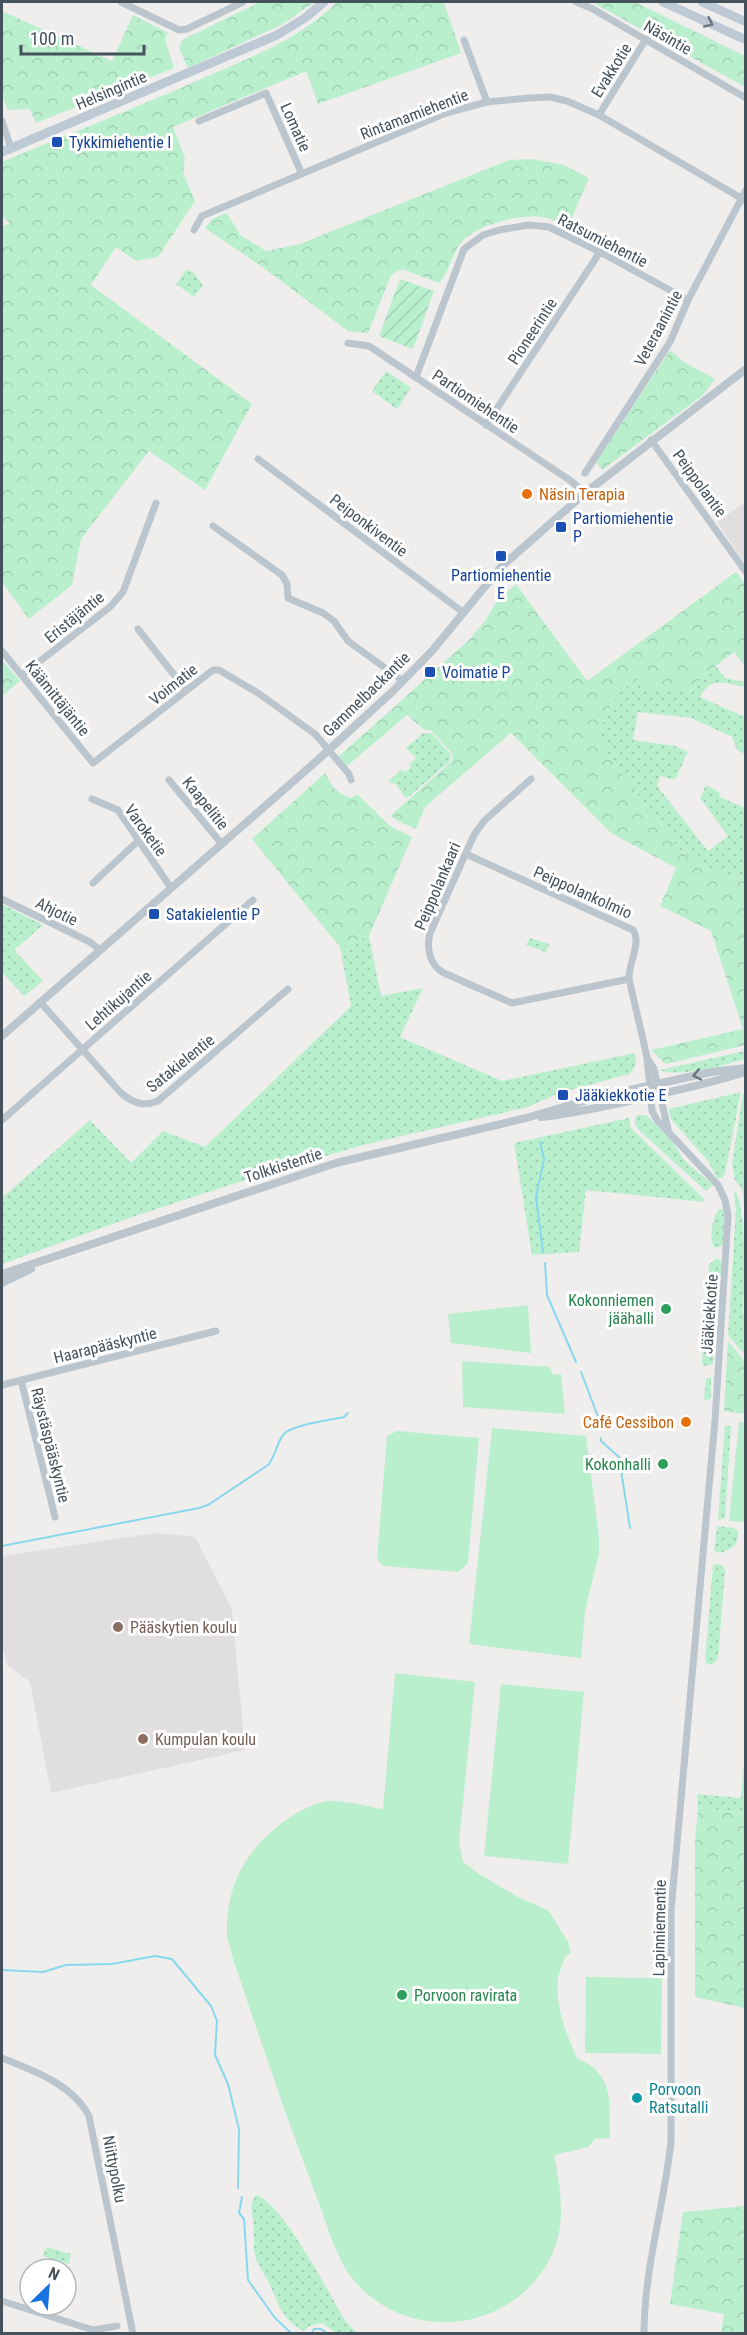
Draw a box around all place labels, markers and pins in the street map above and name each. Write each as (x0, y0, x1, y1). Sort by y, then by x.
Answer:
place label: Tykkimiehentie I (69, 133, 171, 152)
marker: Tykkimiehentie I (50, 135, 64, 149)
place label: Näsin Terapia (539, 485, 625, 504)
marker: Näsin Terapia (520, 487, 534, 501)
place label: Partiomiehentie P (573, 509, 673, 546)
marker: Partiomiehentie P (554, 520, 568, 534)
marker: Partiomiehentie E (494, 549, 508, 563)
place label: Partiomiehentie E (451, 566, 551, 603)
place label: Voimatie P (442, 663, 511, 682)
marker: Voimatie P (423, 665, 437, 679)
place label: Satakielentie P (166, 905, 260, 924)
marker: Satakielentie P (147, 907, 161, 921)
place label: Jääkiekkotie E (575, 1086, 666, 1105)
marker: Jääkiekkotie E (556, 1088, 570, 1102)
place label: Kokonniemen jäähalli (568, 1291, 654, 1328)
marker: Kokonniemen jäähalli (659, 1302, 673, 1316)
place label: Café Cessibon (583, 1413, 674, 1432)
marker: Café Cessibon (679, 1415, 693, 1429)
place label: Kokonhalli (585, 1455, 651, 1474)
marker: Kokonhalli (656, 1457, 670, 1471)
place label: Pääskytien koulu (130, 1618, 237, 1637)
marker: Pääskytien koulu (111, 1620, 125, 1634)
place label: Kumpulan koulu (155, 1730, 256, 1749)
marker: Kumpulan koulu (136, 1732, 150, 1746)
place label: Porvoon ravirata (414, 1986, 517, 2005)
marker: Porvoon ravirata (395, 1988, 409, 2002)
place label: Porvoon Ratsutalli (649, 2080, 708, 2117)
marker: Porvoon Ratsutalli (630, 2091, 644, 2105)

